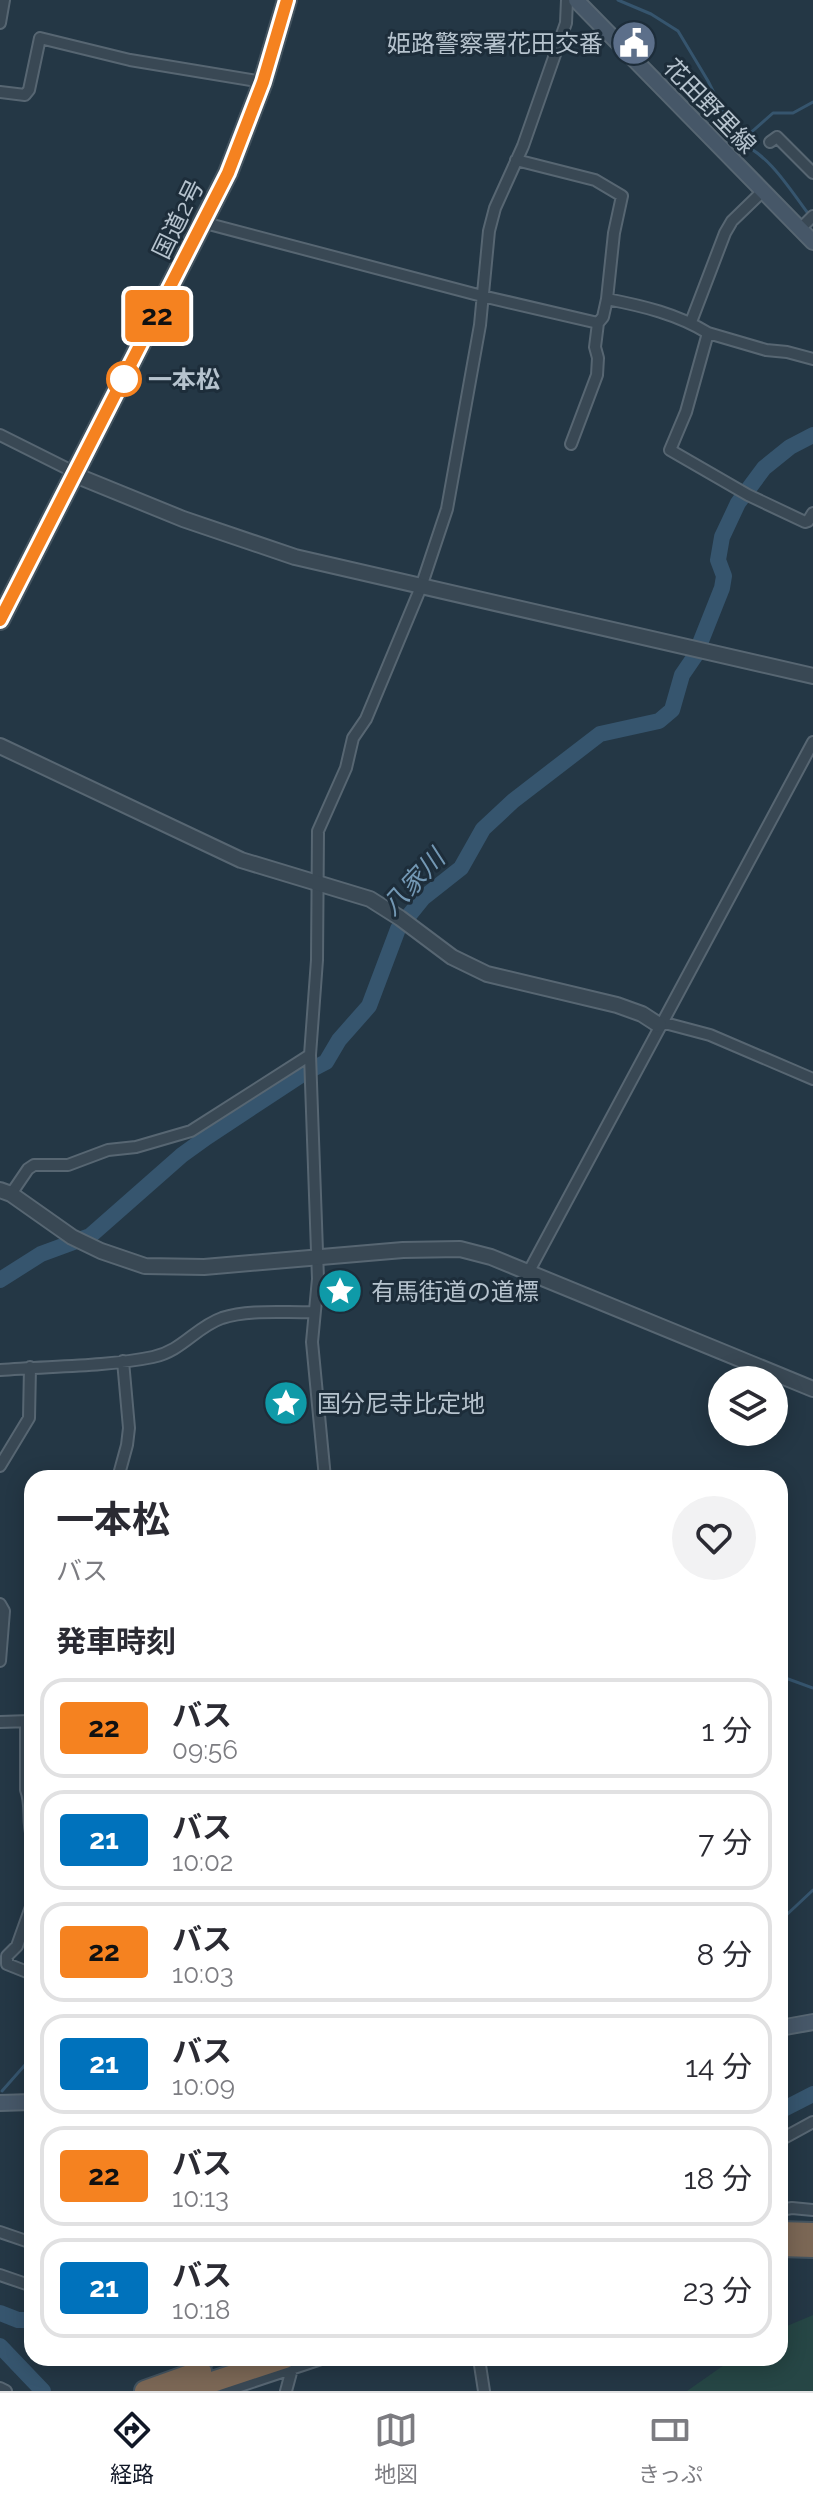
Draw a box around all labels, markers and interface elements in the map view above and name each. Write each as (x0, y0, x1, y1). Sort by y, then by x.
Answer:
public building icon: 姫路警察署花田交番 (610, 19, 658, 67)
place label: 姫路警察署花田交番 (387, 29, 603, 58)
street label: 花田野里線 (658, 53, 762, 159)
street label: 国道2号 (146, 175, 210, 263)
line badge: 22 (121, 290, 193, 342)
text: 22 (141, 299, 173, 332)
marker: 一本松 (107, 362, 141, 396)
place label: 一本松 (148, 365, 220, 394)
water label: 八家川 (375, 841, 453, 921)
place icon: 有馬街道の道標 (316, 1267, 364, 1315)
place label: 有馬街道の道標 (371, 1277, 539, 1306)
map controls (708, 1366, 788, 1446)
button: layers (708, 1366, 788, 1446)
place icon: 国分尼寺比定地 (262, 1379, 310, 1427)
place label: 国分尼寺比定地 (317, 1389, 485, 1418)
button: heart (672, 1496, 756, 1580)
text: 一本松 (56, 1497, 170, 1542)
text: バス (56, 1556, 108, 1586)
text: 発車時刻 (56, 1624, 176, 1659)
text: バス (172, 1698, 232, 1733)
text: 22 (88, 1711, 120, 1744)
text: 1 分 (702, 1713, 752, 1748)
text: 09:56 (172, 1735, 238, 1765)
text: バス (172, 1810, 232, 1845)
text: 21 (89, 1823, 119, 1856)
text: 7 分 (698, 1825, 752, 1860)
text: 10:02 (172, 1847, 233, 1877)
text: バス (172, 1922, 232, 1957)
text: 22 (88, 1935, 120, 1968)
text: 8 分 (697, 1937, 752, 1972)
text: 10:03 (172, 1959, 234, 1989)
text: バス (172, 2034, 232, 2069)
text: 21 (89, 2047, 119, 2080)
text: 14 分 (685, 2049, 752, 2084)
text: 10:09 (172, 2071, 235, 2101)
text: バス (172, 2146, 232, 2181)
text: 22 (88, 2159, 120, 2192)
text: 18 分 (684, 2161, 752, 2196)
text: 10:13 (172, 2183, 229, 2213)
text: バス (172, 2258, 232, 2293)
text: 21 (89, 2271, 119, 2304)
text: 23 分 (683, 2273, 752, 2308)
text: 10:18 (172, 2295, 230, 2325)
tab: 経路 (110, 2408, 154, 2488)
tab: 地図 (374, 2408, 418, 2488)
tab: きっぷ (638, 2408, 703, 2488)

